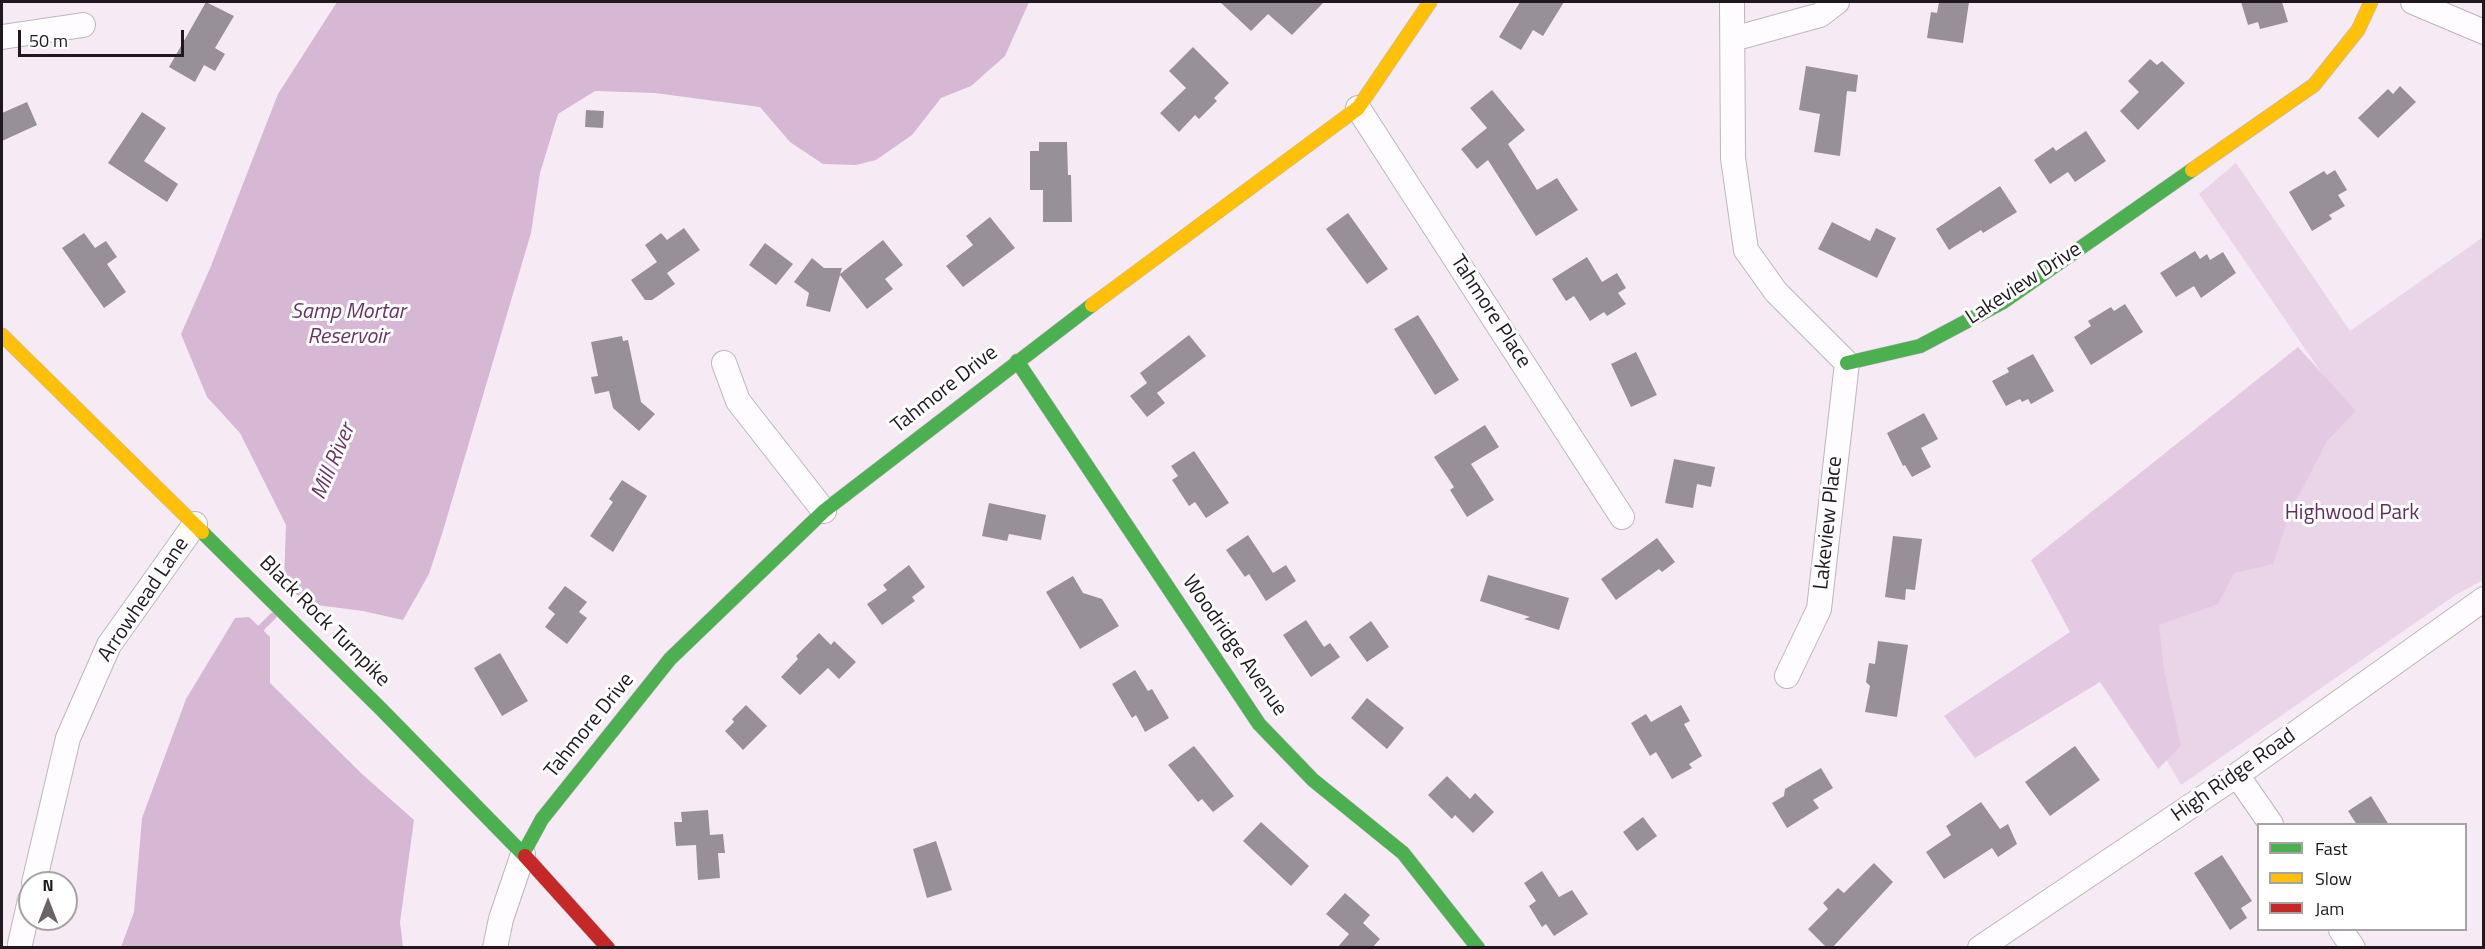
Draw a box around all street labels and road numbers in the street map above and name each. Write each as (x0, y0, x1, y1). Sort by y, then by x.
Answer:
street label: Lakeview Drive (1962, 237, 2086, 331)
street label: Tahmore Place (1444, 251, 1536, 373)
street label: Tahmore Drive (887, 341, 1003, 439)
street label: Lakeview Place (1809, 455, 1849, 591)
street label: Arrowhead Lane (93, 533, 195, 667)
street label: Black Rock Turnpike (253, 551, 395, 693)
street label: Woodridge Avenue (1176, 571, 1292, 721)
street label: Tahmore Drive (540, 668, 640, 784)
street label: High Ridge Road (2167, 724, 2301, 828)

